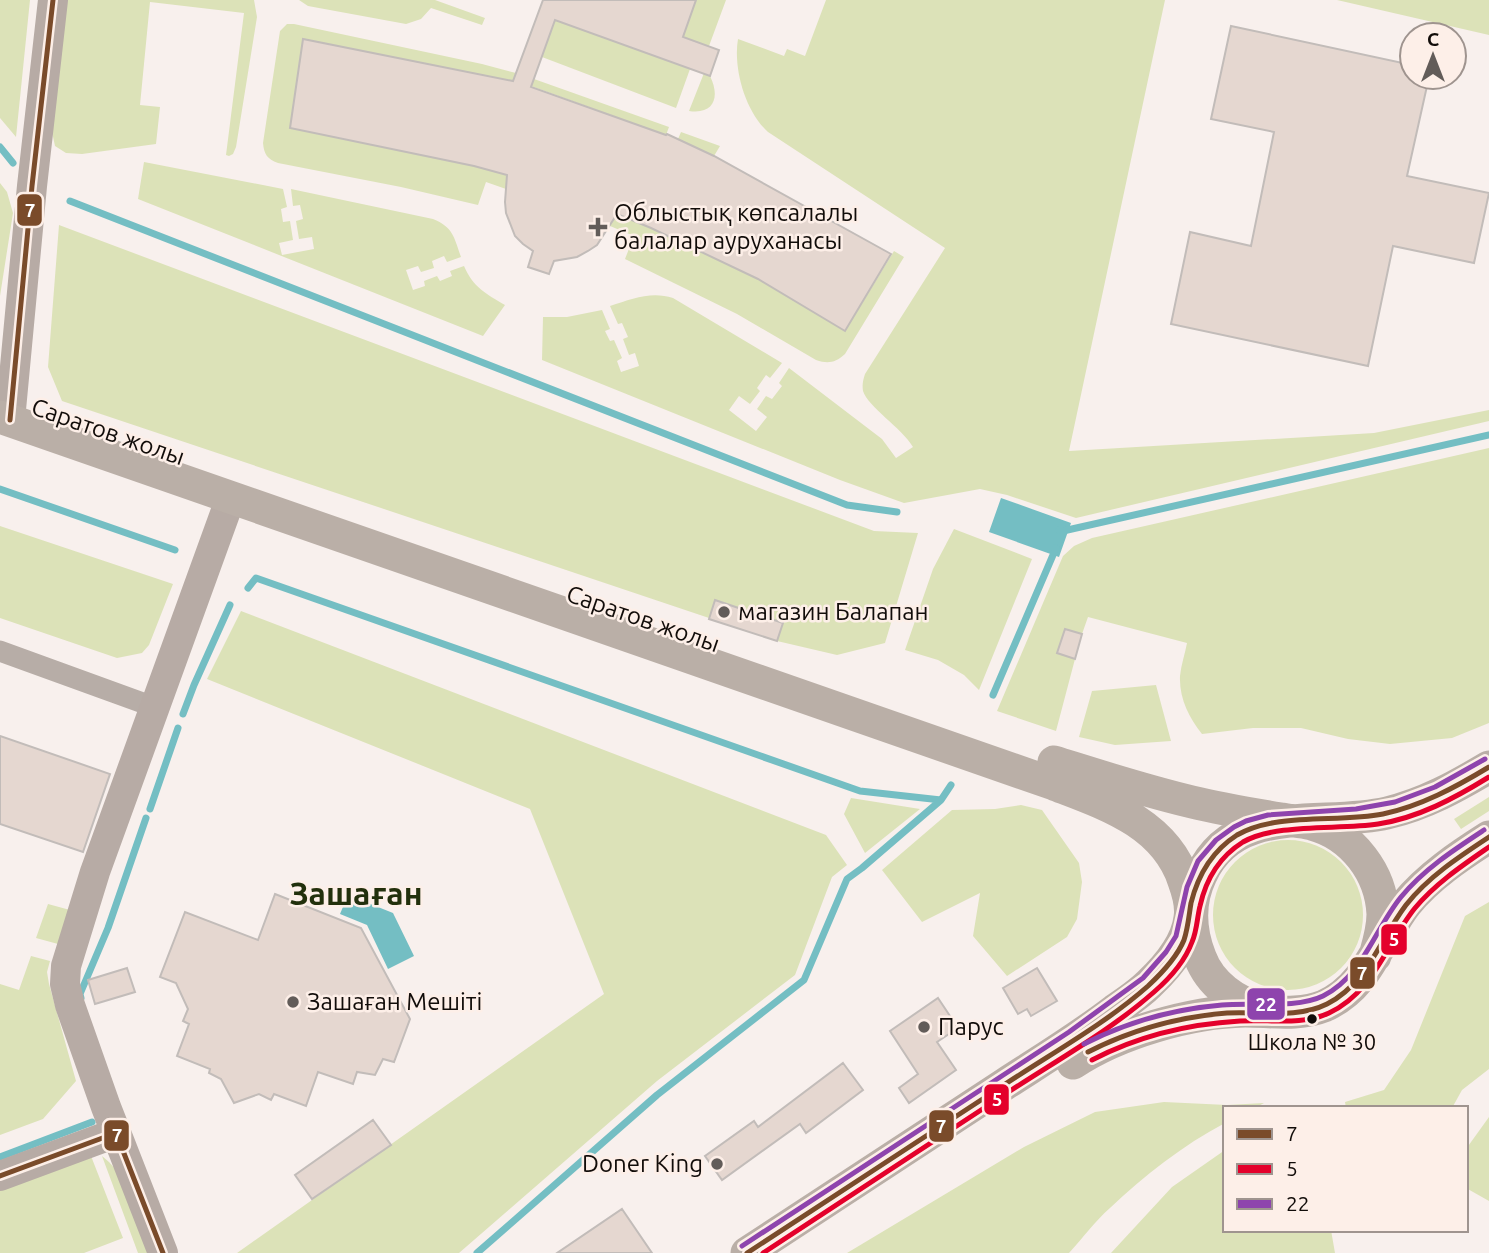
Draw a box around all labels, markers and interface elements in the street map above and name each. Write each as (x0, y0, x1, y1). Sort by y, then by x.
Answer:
north arrow (1398, 21, 1468, 91)
text: С (1427, 28, 1439, 50)
line badge: 7 (16, 193, 43, 227)
text: 7 (25, 199, 35, 221)
place label: Облыстық көпсалалы балалар ауруханасы (614, 199, 858, 254)
marker: Облыстық көпсалалы балалар ауруханасы (588, 217, 608, 237)
street label: Саратов жолы (28, 393, 188, 470)
street label: Саратов жолы (563, 580, 723, 657)
place label: магазин Балапан (738, 598, 929, 625)
marker: магазин Балапан (716, 604, 732, 620)
district label: Зашаған (289, 875, 423, 911)
line badge: 5 (1380, 923, 1408, 956)
text: 5 (1389, 928, 1399, 950)
line badge: 7 (1349, 956, 1376, 990)
text: 7 (1357, 962, 1367, 984)
line badge: 22 (1246, 987, 1286, 1021)
place label: Зашаған Мешіті (307, 988, 482, 1015)
text: 22 (1255, 993, 1277, 1015)
marker: Зашаған Мешіті (285, 994, 301, 1010)
marker: Школа № 30 (1305, 1012, 1319, 1026)
place label: Парус (938, 1013, 1004, 1040)
marker: Парус (916, 1019, 932, 1035)
place label: Школа № 30 (1248, 1029, 1376, 1054)
line badge: 5 (983, 1083, 1010, 1116)
text: 5 (992, 1088, 1002, 1110)
legend (1223, 1106, 1468, 1232)
line badge: 7 (928, 1109, 955, 1143)
text: 7 (936, 1115, 946, 1137)
line badge: 7 (103, 1119, 130, 1152)
text: 7 (1286, 1121, 1298, 1145)
text: 7 (112, 1124, 122, 1146)
place label: Doner King (582, 1150, 703, 1177)
marker: Doner King (709, 1156, 725, 1172)
text: 5 (1286, 1156, 1298, 1180)
text: 22 (1286, 1191, 1310, 1215)

